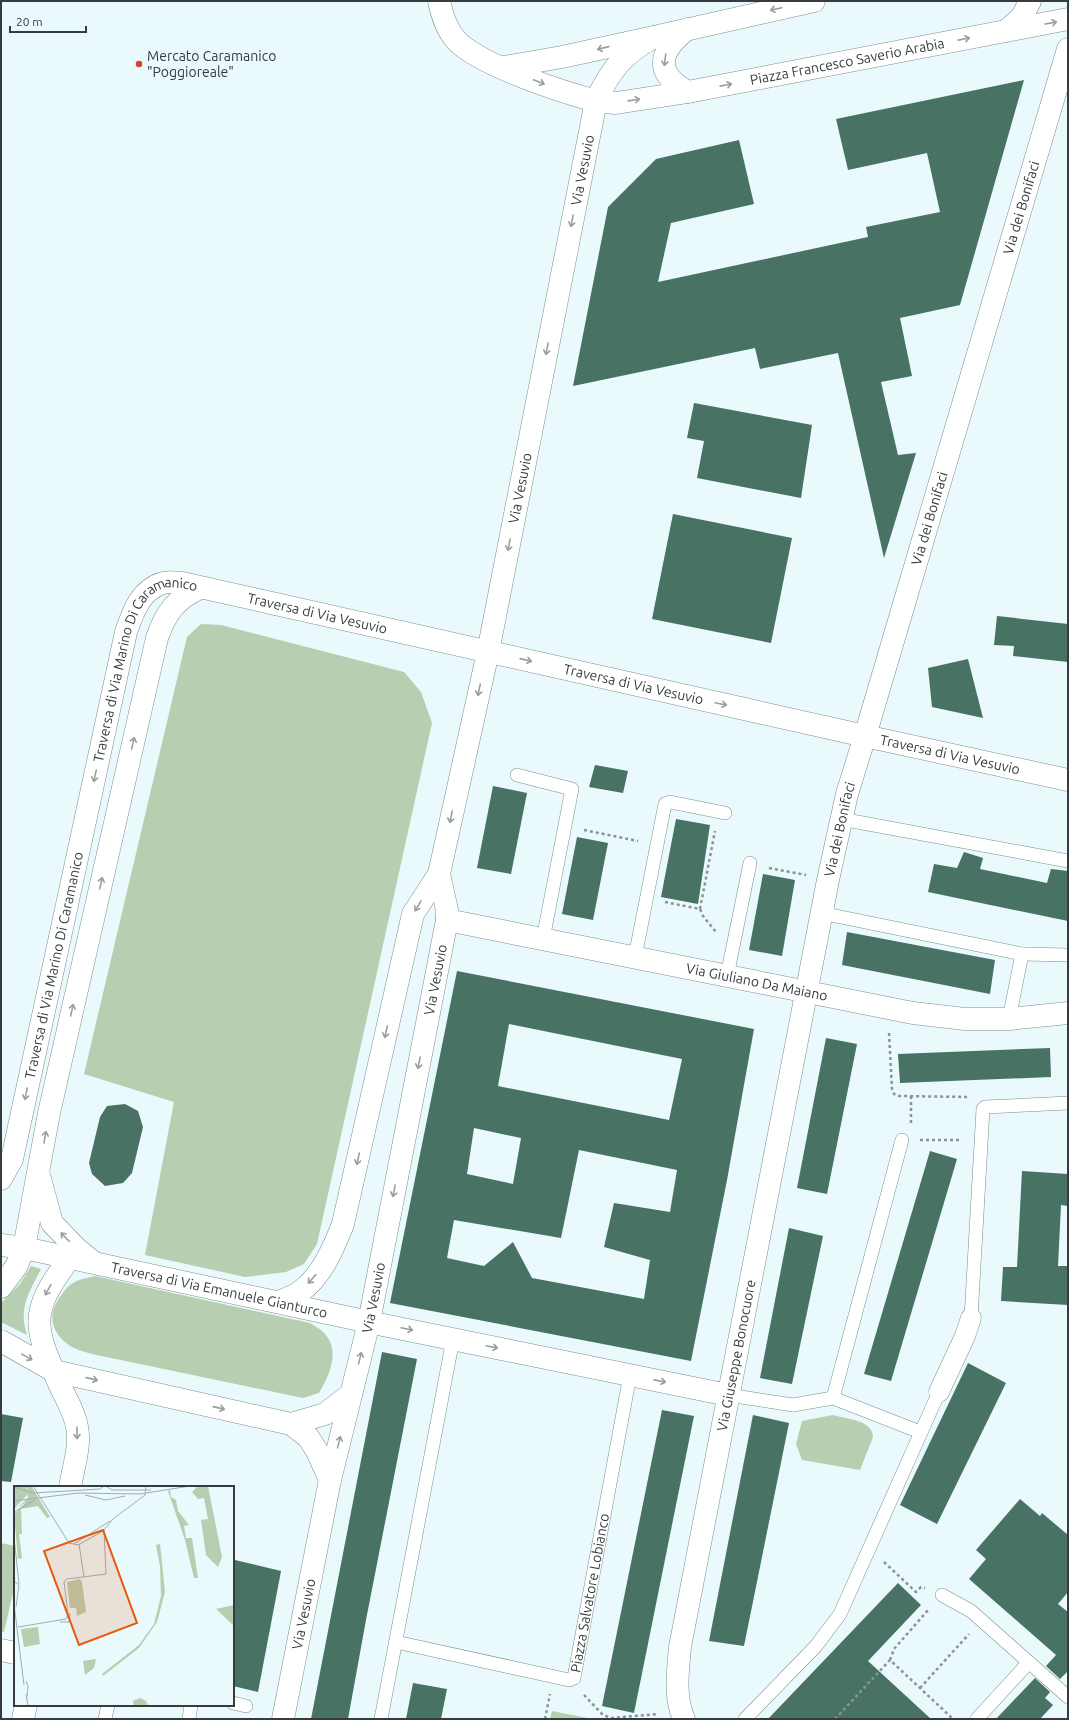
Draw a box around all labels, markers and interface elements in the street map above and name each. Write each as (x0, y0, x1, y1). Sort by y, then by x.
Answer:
one-way arrow (770, 6, 783, 14)
scale bar (10, 8, 86, 34)
text: 20 m (16, 15, 43, 28)
one-way arrow (1044, 19, 1057, 27)
street label: Piazza Francesco Saverio Arabia (749, 35, 946, 88)
one-way arrow (957, 35, 970, 43)
one-way arrow (596, 45, 609, 53)
place label: Mercato Caramanico "Poggioreale" (147, 48, 276, 80)
one-way arrow (661, 53, 669, 66)
marker: Mercato Caramanico "Poggioreale" (134, 59, 144, 69)
one-way arrow (532, 78, 544, 86)
one-way arrow (719, 81, 732, 89)
one-way arrow (628, 96, 641, 104)
street label: Via Vesuvio (568, 133, 597, 207)
street label: Via dei Bonifaci (1000, 159, 1042, 256)
one-way arrow (568, 214, 576, 227)
one-way arrow (543, 342, 551, 355)
street label: Via Vesuvio (505, 451, 535, 525)
street label: Via dei Bonifaci (908, 470, 951, 567)
one-way arrow (504, 538, 512, 551)
street label: Traversa di Via Marino Di Caramanico (90, 574, 199, 764)
street label: Traversa di Via Vesuvio (246, 590, 389, 637)
one-way arrow (519, 657, 532, 665)
street label: Traversa di Via Vesuvio (562, 661, 705, 708)
one-way arrow (475, 683, 483, 696)
one-way arrow (714, 700, 727, 708)
street label: Traversa di Via Vesuvio (879, 732, 1022, 777)
one-way arrow (130, 737, 138, 750)
one-way arrow (91, 769, 99, 782)
street label: Via dei Bonifaci (821, 780, 858, 878)
one-way arrow (447, 810, 455, 823)
street label: Traversa di Via Marino Di Caramanico (22, 850, 86, 1080)
one-way arrow (98, 877, 106, 890)
one-way arrow (413, 900, 421, 912)
street label: Via Vesuvio (421, 943, 450, 1016)
street label: Via Giuliano Da Maiano (685, 960, 829, 1004)
one-way arrow (69, 1004, 77, 1017)
one-way arrow (382, 1025, 390, 1038)
one-way arrow (415, 1056, 423, 1069)
one-way arrow (22, 1087, 30, 1100)
one-way arrow (41, 1131, 49, 1144)
one-way arrow (353, 1152, 361, 1165)
one-way arrow (390, 1184, 398, 1197)
one-way arrow (60, 1232, 70, 1242)
street label: Traversa di Via Emanuele Gianturco (110, 1259, 329, 1321)
street label: Via Vesuvio (359, 1261, 388, 1335)
one-way arrow (308, 1274, 317, 1284)
street label: Via Giuseppe Bonocuore (714, 1278, 759, 1432)
one-way arrow (44, 1283, 51, 1295)
one-way arrow (400, 1326, 413, 1334)
one-way arrow (485, 1343, 498, 1351)
one-way arrow (356, 1352, 364, 1365)
one-way arrow (21, 1353, 33, 1361)
one-way arrow (85, 1376, 98, 1384)
one-way arrow (653, 1378, 666, 1386)
one-way arrow (212, 1404, 225, 1412)
one-way arrow (73, 1426, 81, 1439)
one-way arrow (336, 1436, 344, 1449)
inset map (14, 1486, 234, 1706)
street label: Piazza Salvatore Lobianco (567, 1512, 612, 1674)
street label: Via Vesuvio (289, 1577, 318, 1651)

